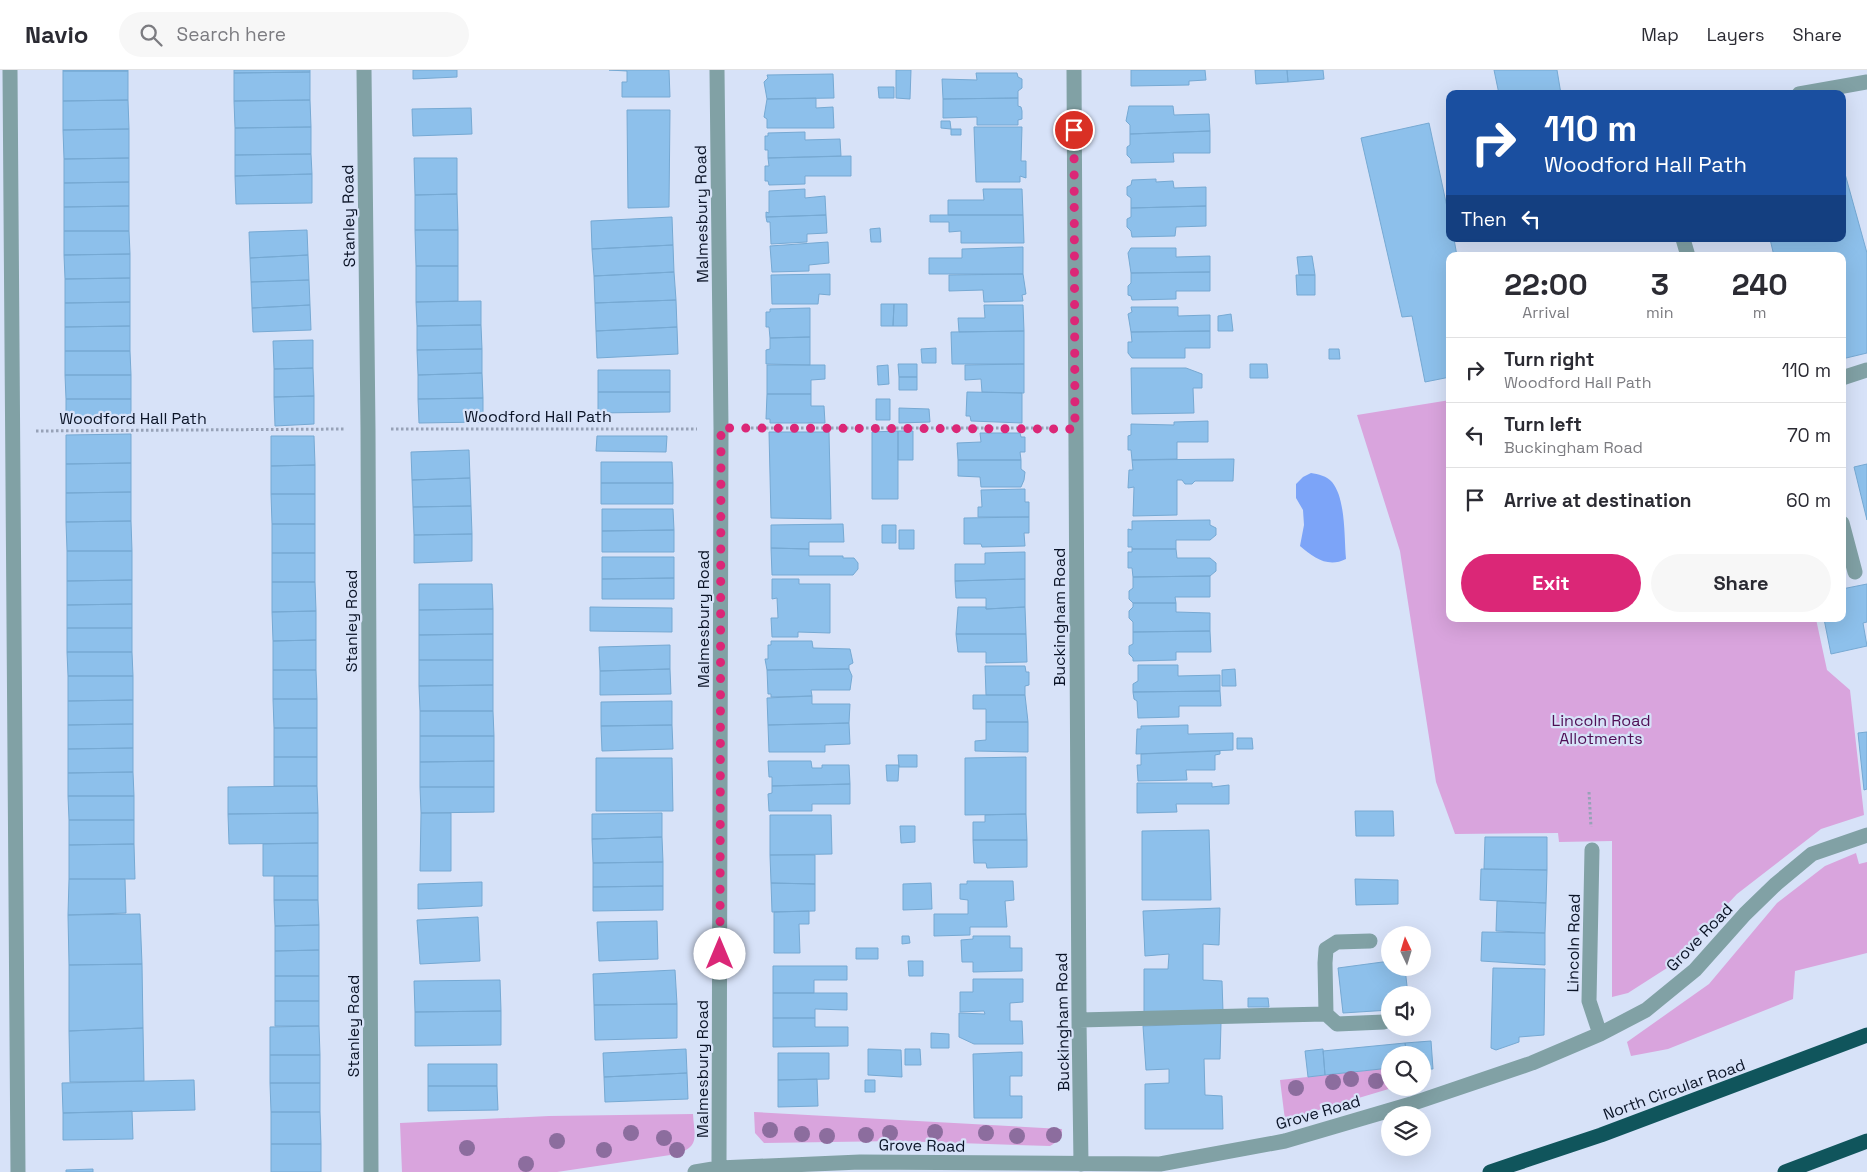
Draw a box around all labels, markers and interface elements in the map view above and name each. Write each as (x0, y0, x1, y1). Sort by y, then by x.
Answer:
search box (119, 12, 469, 57)
text: Navio (25, 19, 89, 50)
icon: search (137, 21, 165, 49)
text: Search here (177, 22, 286, 47)
text: Map (1641, 23, 1679, 46)
text: Layers (1707, 23, 1764, 46)
text: Share (1792, 23, 1842, 46)
text: 110 m (1544, 107, 1637, 151)
pin (1053, 109, 1095, 151)
icon: right (1461, 110, 1526, 175)
icon: arrive (1060, 116, 1088, 144)
street label: Malmesbury Road (690, 145, 713, 283)
text: Woodford Hall Path (1544, 150, 1747, 178)
street label: Stanley Road (337, 164, 360, 268)
icon: left (1517, 205, 1545, 233)
text: Then (1461, 207, 1507, 232)
text: 22:00 (1504, 265, 1588, 304)
text: 3 (1651, 265, 1669, 304)
text: 240 (1732, 265, 1788, 304)
text: Arrival (1522, 302, 1570, 323)
text: min (1646, 302, 1674, 323)
text: m (1753, 302, 1767, 323)
text: Turn right (1504, 347, 1594, 372)
icon: right (1461, 356, 1489, 384)
text: 110 m (1782, 358, 1831, 383)
text: Woodford Hall Path (1504, 372, 1652, 393)
street label: Woodford Hall Path (464, 406, 612, 427)
street label: Woodford Hall Path (59, 408, 207, 429)
text: Turn left (1504, 412, 1582, 437)
icon: left (1461, 421, 1489, 449)
text: 70 m (1787, 423, 1831, 448)
text: Buckingham Road (1504, 437, 1643, 458)
icon: arrive (1461, 486, 1489, 514)
text: Arrive at destination (1504, 488, 1692, 513)
text: 60 m (1786, 488, 1831, 513)
street label: Buckingham Road (1049, 548, 1070, 686)
street label: Malmesbury Road (693, 550, 714, 688)
button: Exit (1461, 554, 1641, 612)
button: Share (1651, 554, 1831, 612)
street label: Stanley Road (341, 570, 362, 672)
park label: Lincoln Road Allotments (1551, 710, 1651, 749)
street label: Lincoln Road (1562, 893, 1585, 993)
street label: Grove Road (1662, 899, 1737, 976)
north arrow (1381, 926, 1431, 976)
map controls (1381, 926, 1431, 1156)
position arrow (693, 927, 745, 979)
street label: Buckingham Road (1051, 952, 1074, 1092)
street label: Stanley Road (343, 975, 364, 1077)
button: sound (1381, 986, 1431, 1036)
street label: Malmesbury Road (692, 1000, 713, 1138)
button: search (1381, 1046, 1431, 1096)
street label: North Circular Road (1600, 1054, 1748, 1125)
street label: Grove Road (1273, 1090, 1363, 1135)
button: layers (1381, 1106, 1431, 1156)
street label: Grove Road (878, 1134, 966, 1157)

